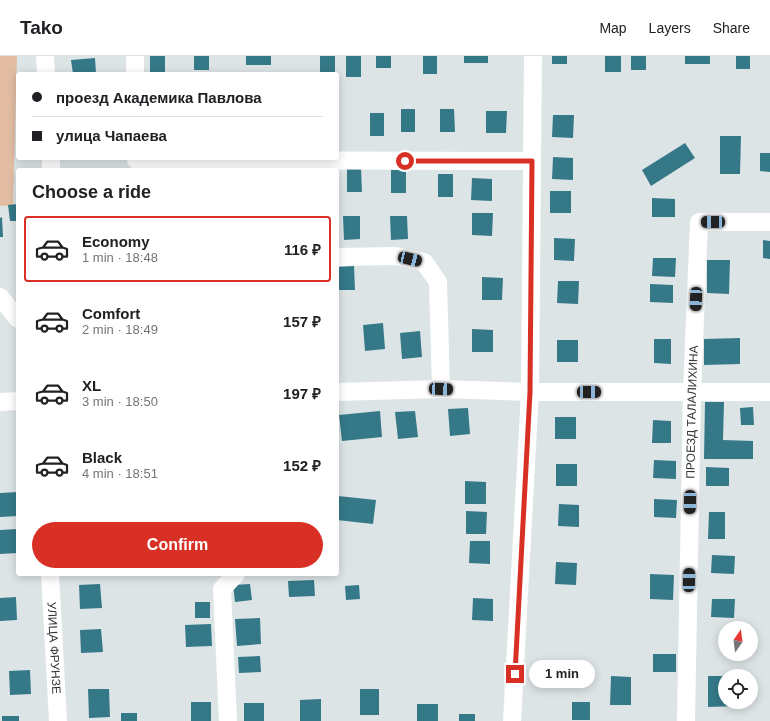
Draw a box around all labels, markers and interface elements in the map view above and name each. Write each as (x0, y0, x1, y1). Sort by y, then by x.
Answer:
text: Tako (20, 17, 63, 38)
text: Map (599, 20, 627, 36)
text: Layers (649, 20, 691, 36)
text: Share (713, 20, 750, 36)
text: проезд Академика Павлова (56, 89, 262, 106)
text: улица Чапаева (56, 127, 167, 144)
route start (396, 152, 414, 170)
text: Choose a ride (32, 182, 151, 202)
car (701, 216, 725, 228)
icon: car (34, 231, 70, 267)
text: Economy (82, 233, 150, 250)
text: 116 ₽ (284, 241, 321, 258)
text: 1 min · 18:48 (82, 250, 158, 265)
car (397, 250, 423, 268)
car (690, 287, 702, 311)
icon: car (34, 303, 70, 339)
text: Comfort (82, 305, 140, 322)
text: 157 ₽ (283, 313, 321, 330)
text: 2 min · 18:49 (82, 322, 158, 337)
street label: ПРОЕЗД ТАЛАЛИХИНА (683, 345, 701, 479)
icon: car (34, 375, 70, 411)
text: XL (82, 377, 101, 394)
car (429, 383, 453, 395)
text: 197 ₽ (283, 385, 321, 402)
car (577, 386, 601, 398)
text: 3 min · 18:50 (82, 394, 158, 409)
icon: car (34, 447, 70, 483)
text: Black (82, 449, 122, 466)
text: 152 ₽ (283, 457, 321, 474)
text: 4 min · 18:51 (82, 466, 158, 481)
car (684, 490, 696, 514)
button: Confirm (32, 522, 323, 568)
car (683, 568, 695, 592)
street label: УЛИЦА ФРУНЗЕ (45, 601, 64, 694)
north arrow (718, 621, 758, 661)
map controls (718, 621, 758, 709)
callout: 1 min (529, 660, 595, 688)
route end (506, 665, 524, 683)
text: 1 min (545, 666, 579, 681)
button: locate (718, 669, 758, 709)

